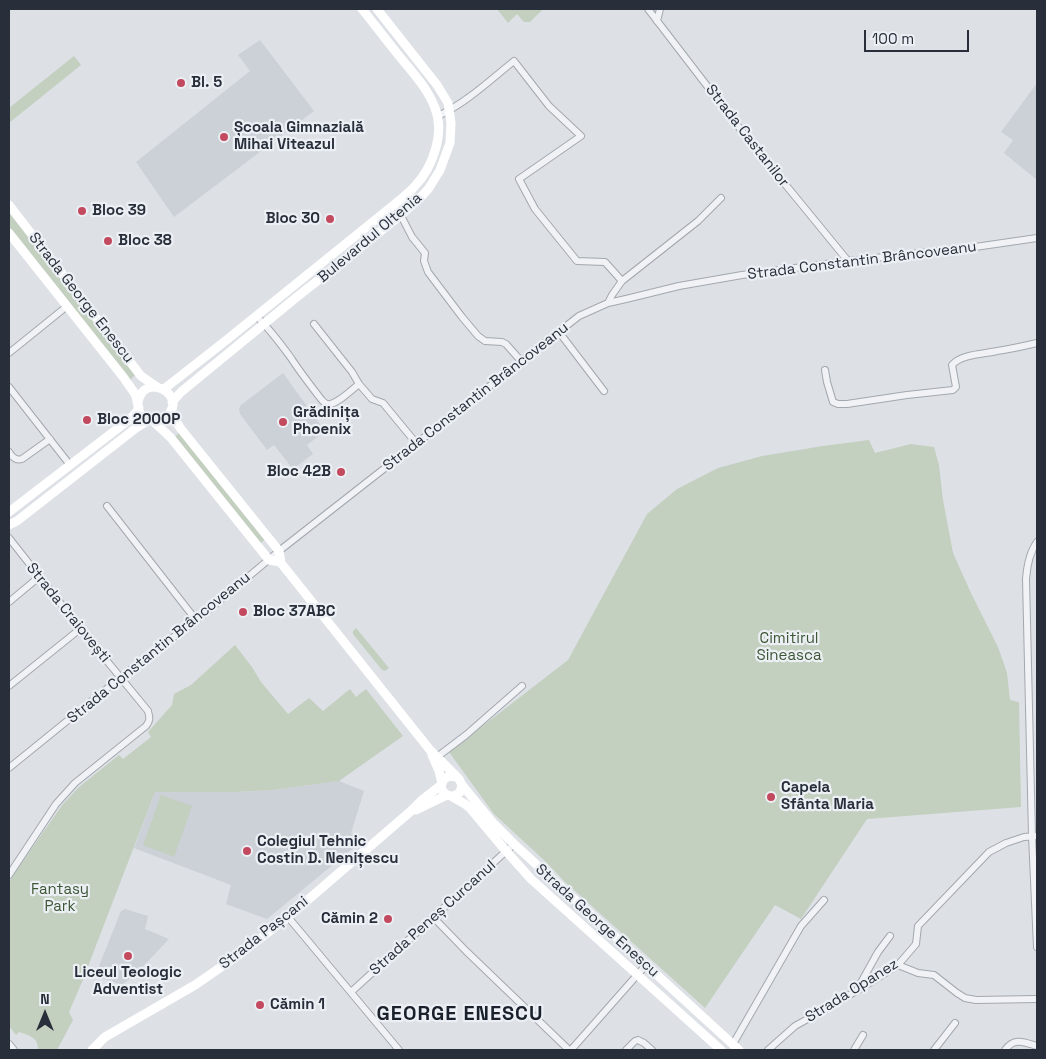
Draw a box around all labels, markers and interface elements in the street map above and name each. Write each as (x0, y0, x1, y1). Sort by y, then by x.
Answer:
scale bar (866, 20, 971, 52)
text: 100 m (872, 29, 914, 48)
place label: Bl. 5 (191, 74, 222, 92)
marker: Bl. 5 (175, 77, 187, 89)
street label: Strada Castanilor (701, 81, 793, 191)
place label: Școala Gimnazială Mihai Viteazul (234, 119, 364, 154)
marker: Școala Gimnazială Mihai Viteazul (218, 131, 230, 143)
street label: Bulevardul Oltenia (314, 189, 426, 287)
place label: Bloc 39 (92, 202, 146, 220)
marker: Bloc 39 (76, 205, 88, 217)
place label: Bloc 30 (265, 210, 320, 228)
marker: Bloc 30 (324, 213, 336, 225)
street label: Strada George Enescu (25, 229, 137, 367)
place label: Bloc 38 (118, 232, 172, 250)
marker: Bloc 38 (102, 235, 114, 247)
street label: Strada Constantin Brâncoveanu (746, 238, 978, 284)
street label: Strada Constantin Brâncoveanu (380, 319, 572, 475)
place label: Grădinița Phoenix (293, 404, 360, 439)
place label: Bloc 200OP (97, 411, 180, 429)
marker: Bloc 200OP (81, 414, 93, 426)
marker: Grădinița Phoenix (277, 416, 289, 428)
place label: Bloc 42B (267, 463, 331, 481)
marker: Bloc 42B (335, 466, 347, 478)
street label: Strada Craiovești (22, 559, 114, 667)
street label: Strada Constantin Brâncoveanu (64, 568, 254, 728)
place label: Bloc 37ABC (253, 603, 335, 621)
marker: Bloc 37ABC (237, 606, 249, 618)
park label: Cimitirul Sineasca (756, 630, 822, 665)
place label: Capela Sfânta Maria (781, 779, 874, 814)
marker: Capela Sfânta Maria (765, 791, 777, 803)
place label: Colegiul Tehnic Costin D. Nenițescu (257, 833, 398, 868)
marker: Colegiul Tehnic Costin D. Nenițescu (241, 845, 253, 857)
street label: Strada Peneș Curcanul (366, 857, 500, 979)
street label: Strada George Enescu (531, 861, 663, 981)
park label: Fantasy Park (31, 881, 89, 916)
street label: Strada Pașcani (216, 893, 312, 973)
place label: Cămin 2 (321, 910, 378, 928)
marker: Cămin 2 (382, 913, 394, 925)
marker: Liceul Teologic Adventist (122, 950, 134, 962)
street label: Strada Opanez (802, 955, 902, 1027)
place label: Liceul Teologic Adventist (74, 964, 182, 999)
north arrow (20, 989, 70, 1039)
text: N (40, 990, 50, 1008)
place label: Cămin 1 (270, 996, 325, 1014)
marker: Cămin 1 (254, 999, 266, 1011)
district label: GEORGE ENESCU (375, 1003, 545, 1027)

